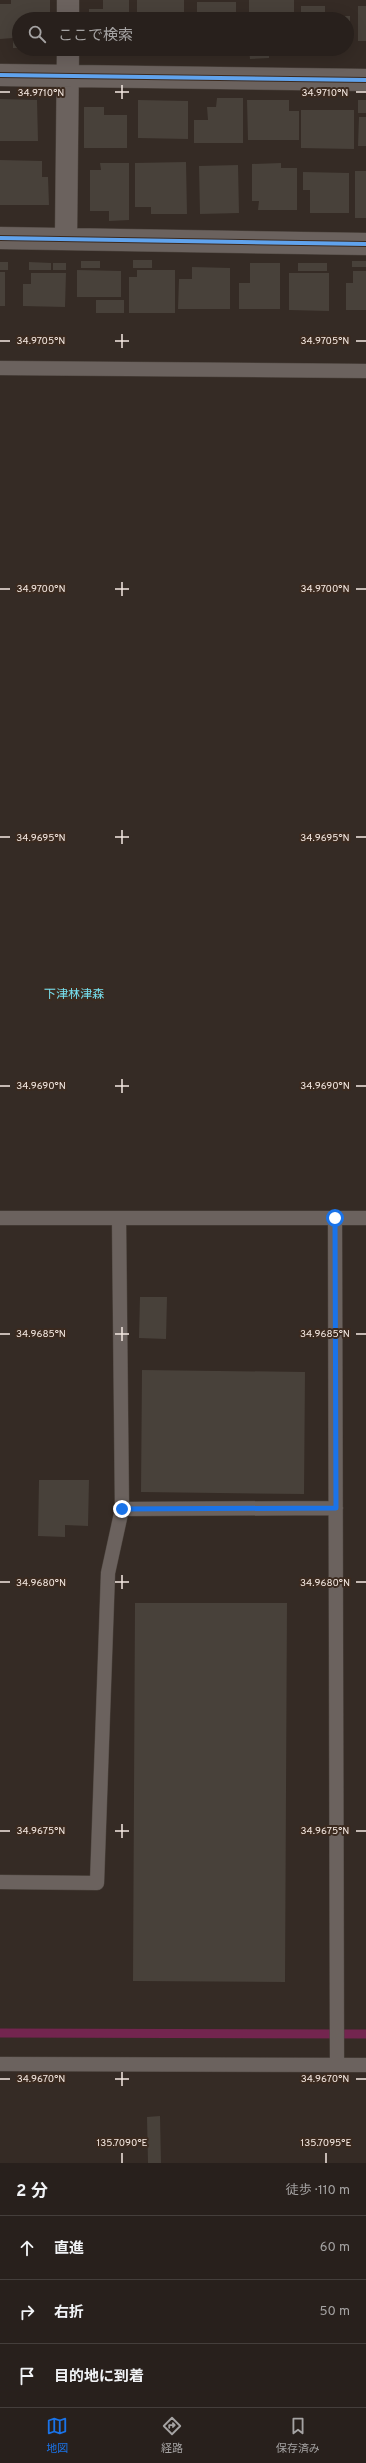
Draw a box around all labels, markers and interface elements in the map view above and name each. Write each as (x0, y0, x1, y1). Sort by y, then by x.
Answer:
search box (12, 12, 354, 56)
icon: search (26, 23, 48, 45)
text: ここで検索 (58, 27, 133, 46)
text: 34.9710°N (18, 87, 64, 100)
text: 34.9710°N (302, 87, 348, 100)
text: 34.9705°N (17, 335, 65, 348)
text: 34.9705°N (301, 335, 349, 348)
text: 34.9700°N (17, 583, 65, 596)
text: 34.9700°N (301, 583, 349, 596)
text: 34.9695°N (16, 832, 66, 845)
text: 34.9695°N (300, 832, 350, 845)
district label: 下津林津森 (44, 987, 104, 1003)
text: 34.9690°N (16, 1080, 66, 1093)
text: 34.9690°N (300, 1080, 350, 1093)
route start (326, 1209, 344, 1227)
text: 34.9685°N (16, 1328, 66, 1341)
text: 34.9685°N (300, 1328, 350, 1341)
route end (113, 1500, 131, 1518)
text: 34.9680°N (16, 1577, 66, 1590)
text: 34.9680°N (300, 1577, 350, 1590)
text: 34.9675°N (17, 1825, 65, 1838)
text: 34.9675°N (301, 1825, 349, 1838)
text: 34.9670°N (17, 2073, 65, 2086)
text: 34.9670°N (301, 2073, 349, 2086)
text: 135.7090°E (97, 2137, 147, 2150)
text: 135.7095°E (301, 2137, 351, 2150)
text: 2 分 (16, 2181, 48, 2203)
text: 徒歩 · 110 m (286, 2183, 350, 2199)
icon: ahead (16, 2237, 38, 2259)
text: 直進 (54, 2240, 84, 2259)
text: 60 m (320, 2240, 350, 2256)
icon: right (16, 2301, 38, 2323)
text: 右折 (54, 2304, 84, 2323)
text: 50 m (320, 2304, 350, 2320)
icon: arrive (16, 2365, 38, 2387)
text: 目的地に到着 (54, 2368, 144, 2387)
tab: 地図 (46, 2415, 68, 2456)
tab: 経路 (161, 2415, 183, 2456)
tab: 保存済み (276, 2415, 320, 2456)

